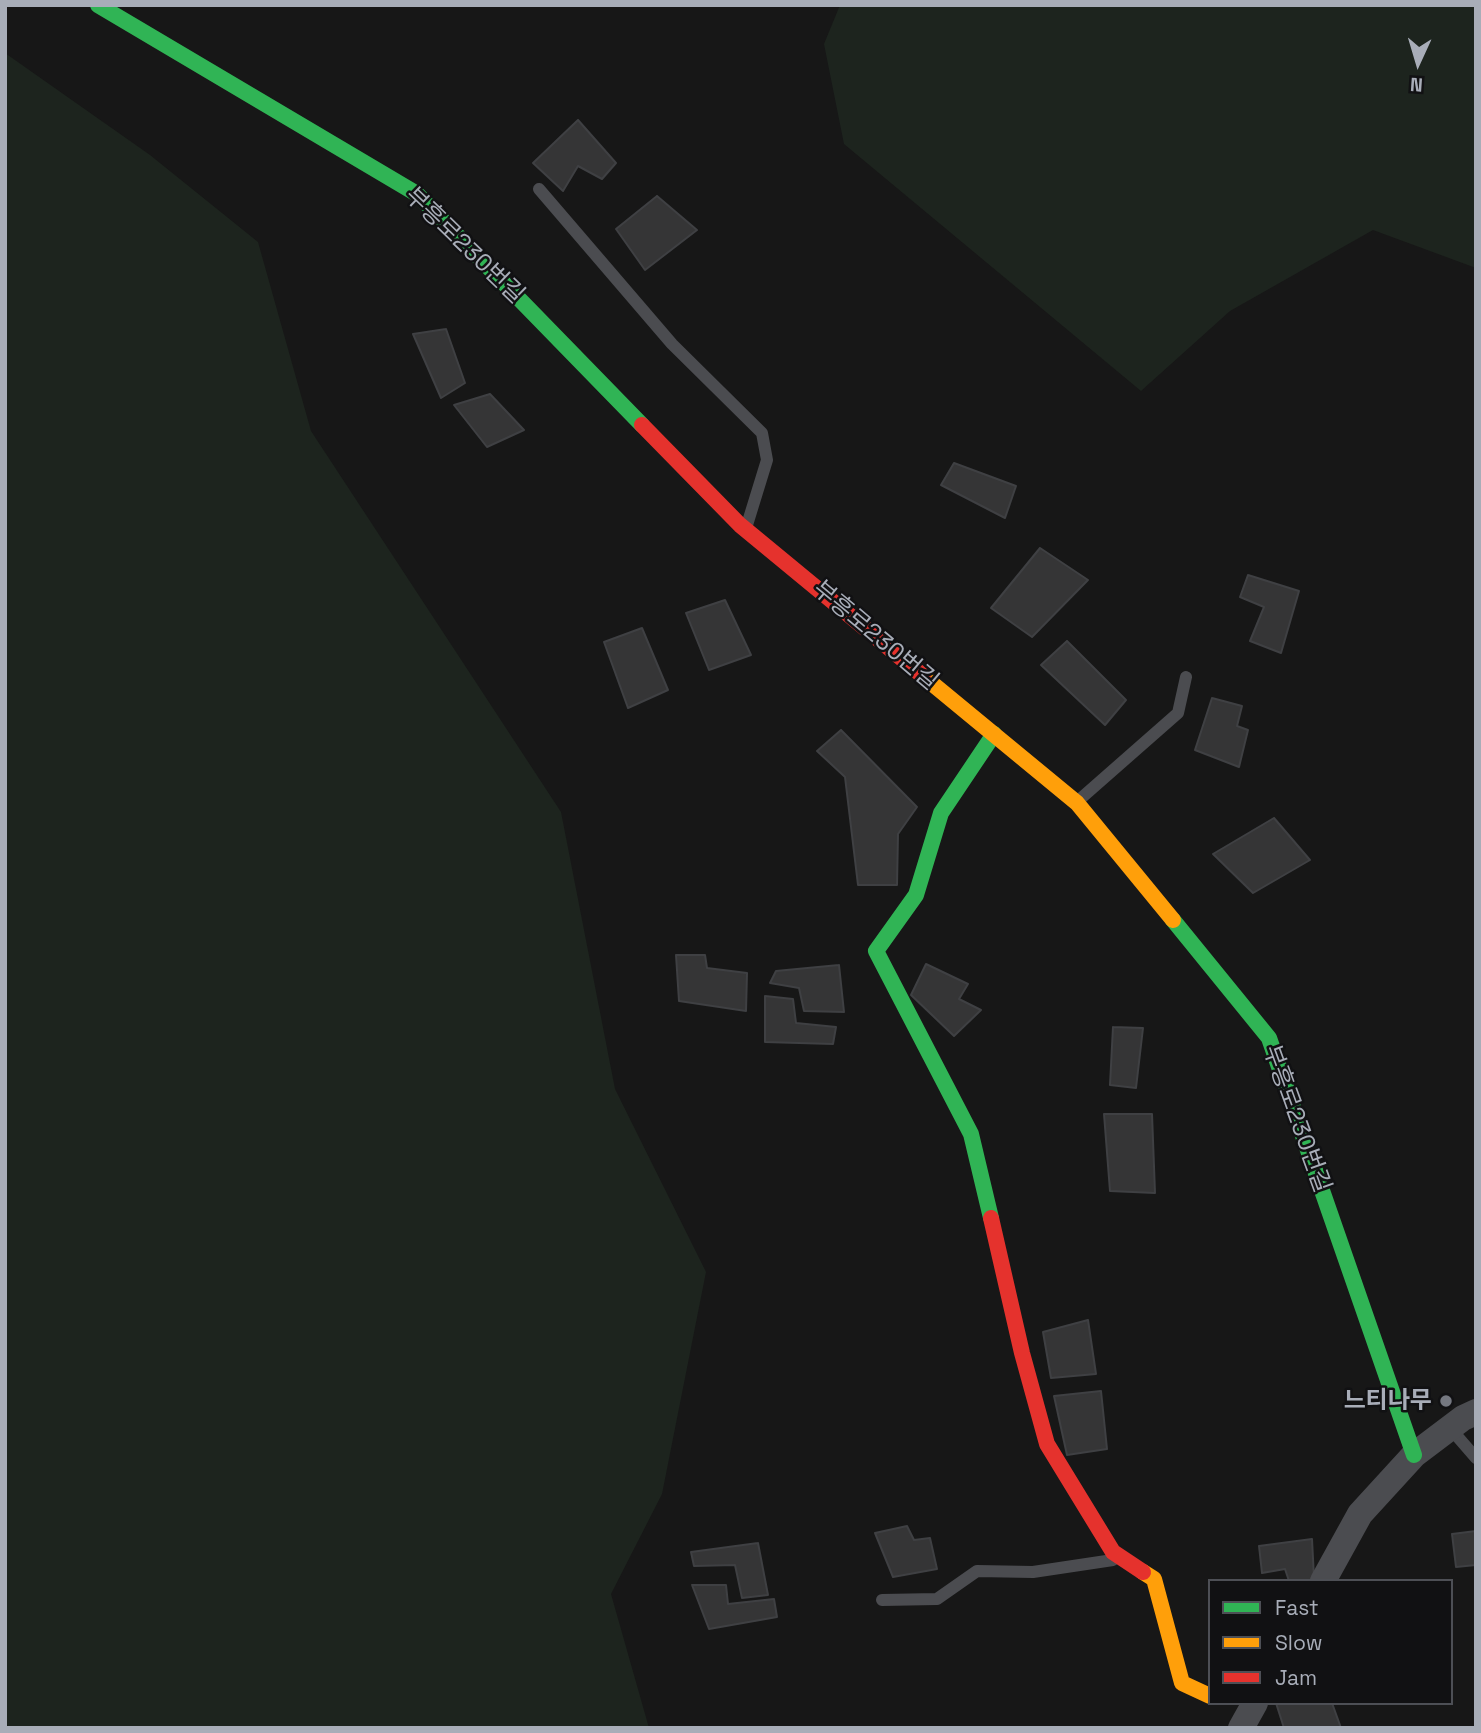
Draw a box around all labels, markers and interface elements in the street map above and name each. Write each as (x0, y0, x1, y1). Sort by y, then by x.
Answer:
north arrow (1383, 28, 1453, 98)
text: N (1409, 72, 1424, 97)
street label: 부흥로230번길 (398, 182, 530, 310)
street label: 부흥로230번길 (807, 575, 943, 697)
street label: 부흥로230번길 (1256, 1041, 1336, 1197)
place label: 느티나무 (1344, 1387, 1432, 1415)
marker: 느티나무 (1438, 1393, 1454, 1409)
legend (1208, 1579, 1453, 1705)
text: Fast (1275, 1594, 1319, 1621)
text: Slow (1275, 1629, 1323, 1656)
text: Jam (1275, 1664, 1317, 1691)

